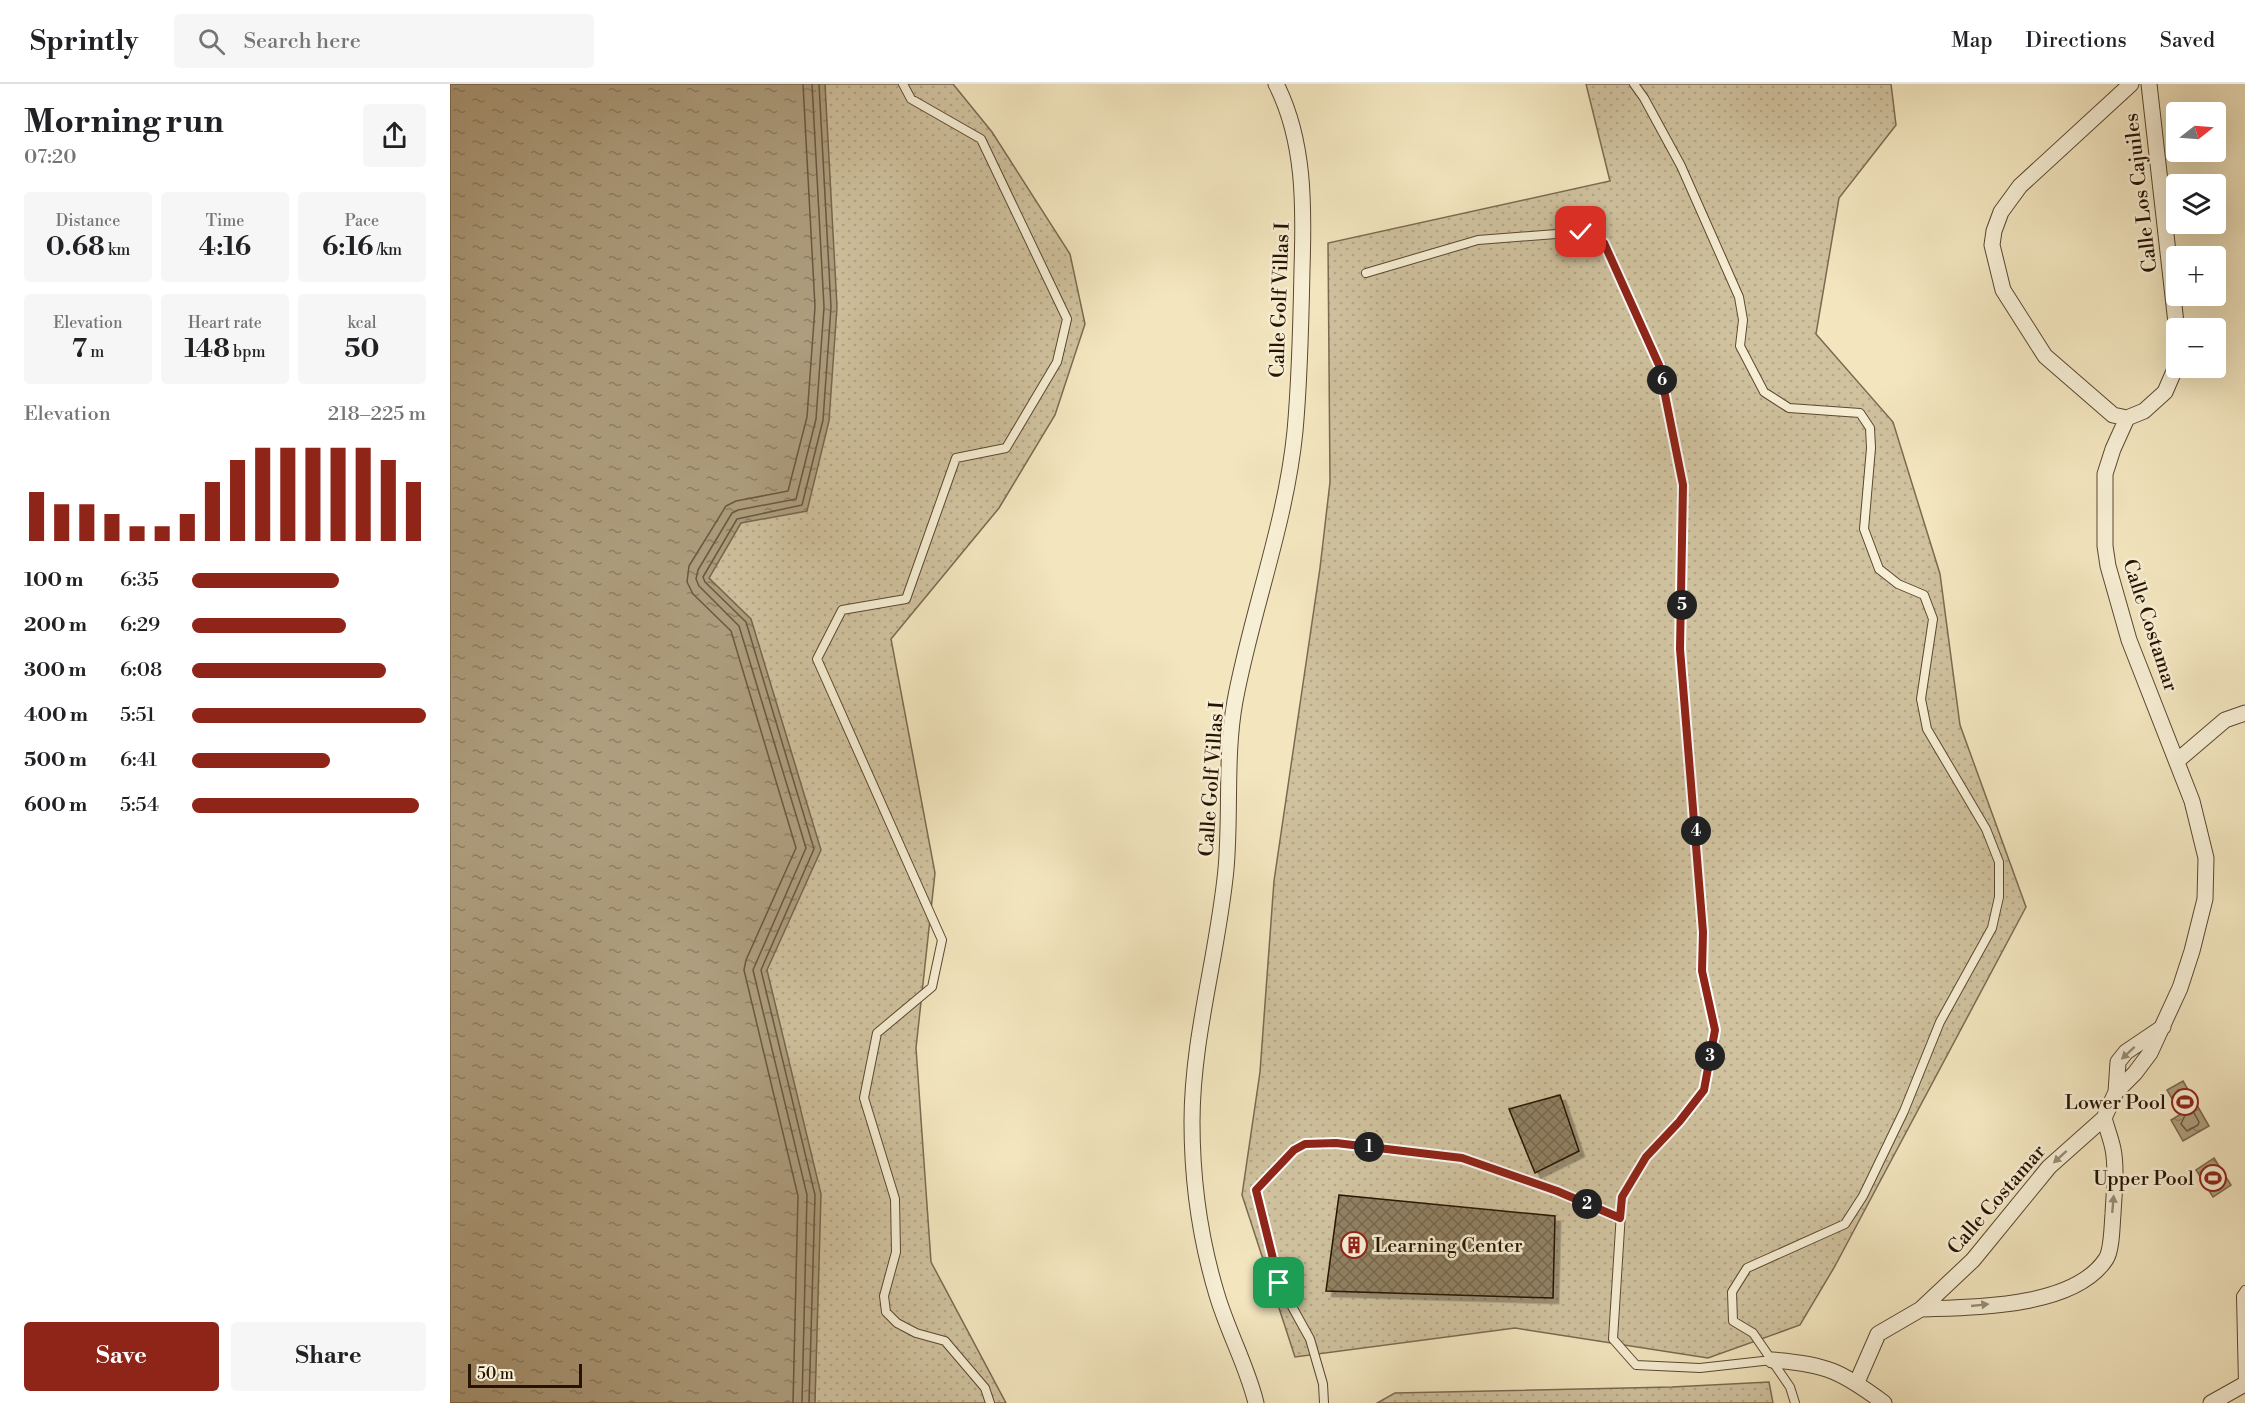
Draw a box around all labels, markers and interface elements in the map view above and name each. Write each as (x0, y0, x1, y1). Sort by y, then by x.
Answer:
search box (174, 14, 594, 68)
text: Sprintly (30, 24, 138, 59)
icon: search (195, 25, 228, 58)
text: Search here (243, 28, 361, 55)
text: Map (1951, 28, 1993, 54)
text: Directions (2026, 28, 2127, 54)
text: Saved (2160, 28, 2215, 54)
text: Morning run (24, 102, 224, 143)
north arrow (2166, 102, 2226, 162)
map controls (2166, 102, 2226, 378)
button: share (363, 104, 426, 167)
street label: Calle Los Cajuiles (2119, 112, 2164, 274)
text: 07:20 (24, 145, 77, 170)
button: layers (2166, 174, 2226, 234)
pin (1555, 206, 1606, 257)
text: Distance (56, 211, 120, 231)
text: Time (206, 211, 244, 231)
text: Pace (345, 211, 379, 231)
icon: check (1564, 215, 1597, 248)
street label: Calle Golf Villas I (1265, 222, 1296, 378)
text: 0.68 (46, 231, 105, 263)
text: 4:16 (199, 231, 251, 263)
text: 6:16 (322, 231, 373, 263)
text: km (105, 240, 130, 260)
text: /km (373, 240, 402, 260)
button: + (2166, 246, 2226, 306)
text: Elevation (53, 313, 123, 333)
text: Heart rate (188, 313, 262, 333)
text: kcal (347, 313, 377, 333)
button: − (2166, 318, 2226, 378)
text: 7 (72, 333, 87, 365)
text: 148 (184, 333, 230, 365)
text: 50 (344, 333, 380, 365)
text: m (87, 342, 104, 362)
text: bpm (230, 342, 266, 362)
pin: 6 (1647, 365, 1677, 395)
text: 6 (1657, 370, 1667, 390)
text: Elevation (24, 402, 111, 427)
text: 218–225 m (328, 402, 426, 427)
street label: Calle Costamar (2116, 556, 2183, 695)
text: 100 m (24, 568, 83, 593)
text: 6:35 (120, 568, 159, 593)
pin: 5 (1667, 590, 1697, 620)
text: 5 (1677, 595, 1687, 615)
text: 200 m (24, 613, 87, 638)
text: 6:29 (120, 613, 160, 638)
text: 300 m (24, 658, 87, 683)
text: 6:08 (120, 658, 162, 683)
street label: Calle Golf Villas I (1195, 700, 1230, 857)
text: 400 m (24, 703, 88, 728)
text: 5:51 (120, 703, 155, 728)
text: 500 m (24, 748, 87, 773)
text: 6:41 (120, 748, 157, 773)
text: 600 m (24, 793, 87, 818)
text: 5:54 (120, 793, 159, 818)
pin: 4 (1681, 816, 1711, 846)
text: 4 (1691, 821, 1701, 841)
pin: 3 (1695, 1041, 1725, 1071)
text: 3 (1705, 1046, 1715, 1066)
one-way arrow (2120, 1046, 2135, 1060)
sports icon: Lower Pool (2170, 1087, 2200, 1117)
place label: Lower Pool (2065, 1091, 2166, 1116)
pin: 1 (1354, 1132, 1384, 1162)
text: 1 (1365, 1137, 1373, 1157)
street label: Calle Costamar (1943, 1140, 2052, 1260)
one-way arrow (2053, 1150, 2068, 1164)
sports icon: Upper Pool (2198, 1163, 2228, 1193)
place label: Upper Pool (2093, 1167, 2194, 1192)
pin: 2 (1572, 1189, 1602, 1219)
text: 2 (1582, 1194, 1592, 1214)
one-way arrow (2109, 1194, 2118, 1213)
building icon: Learning Center (1339, 1230, 1369, 1260)
place label: Learning Center (1374, 1234, 1523, 1259)
pin (1253, 1257, 1304, 1308)
icon: arrive (1262, 1266, 1295, 1299)
one-way arrow (1970, 1300, 1989, 1310)
button: Save (24, 1322, 219, 1391)
button: Share (231, 1322, 426, 1391)
scale bar (468, 1361, 582, 1388)
text: 50 m (477, 1364, 514, 1384)

